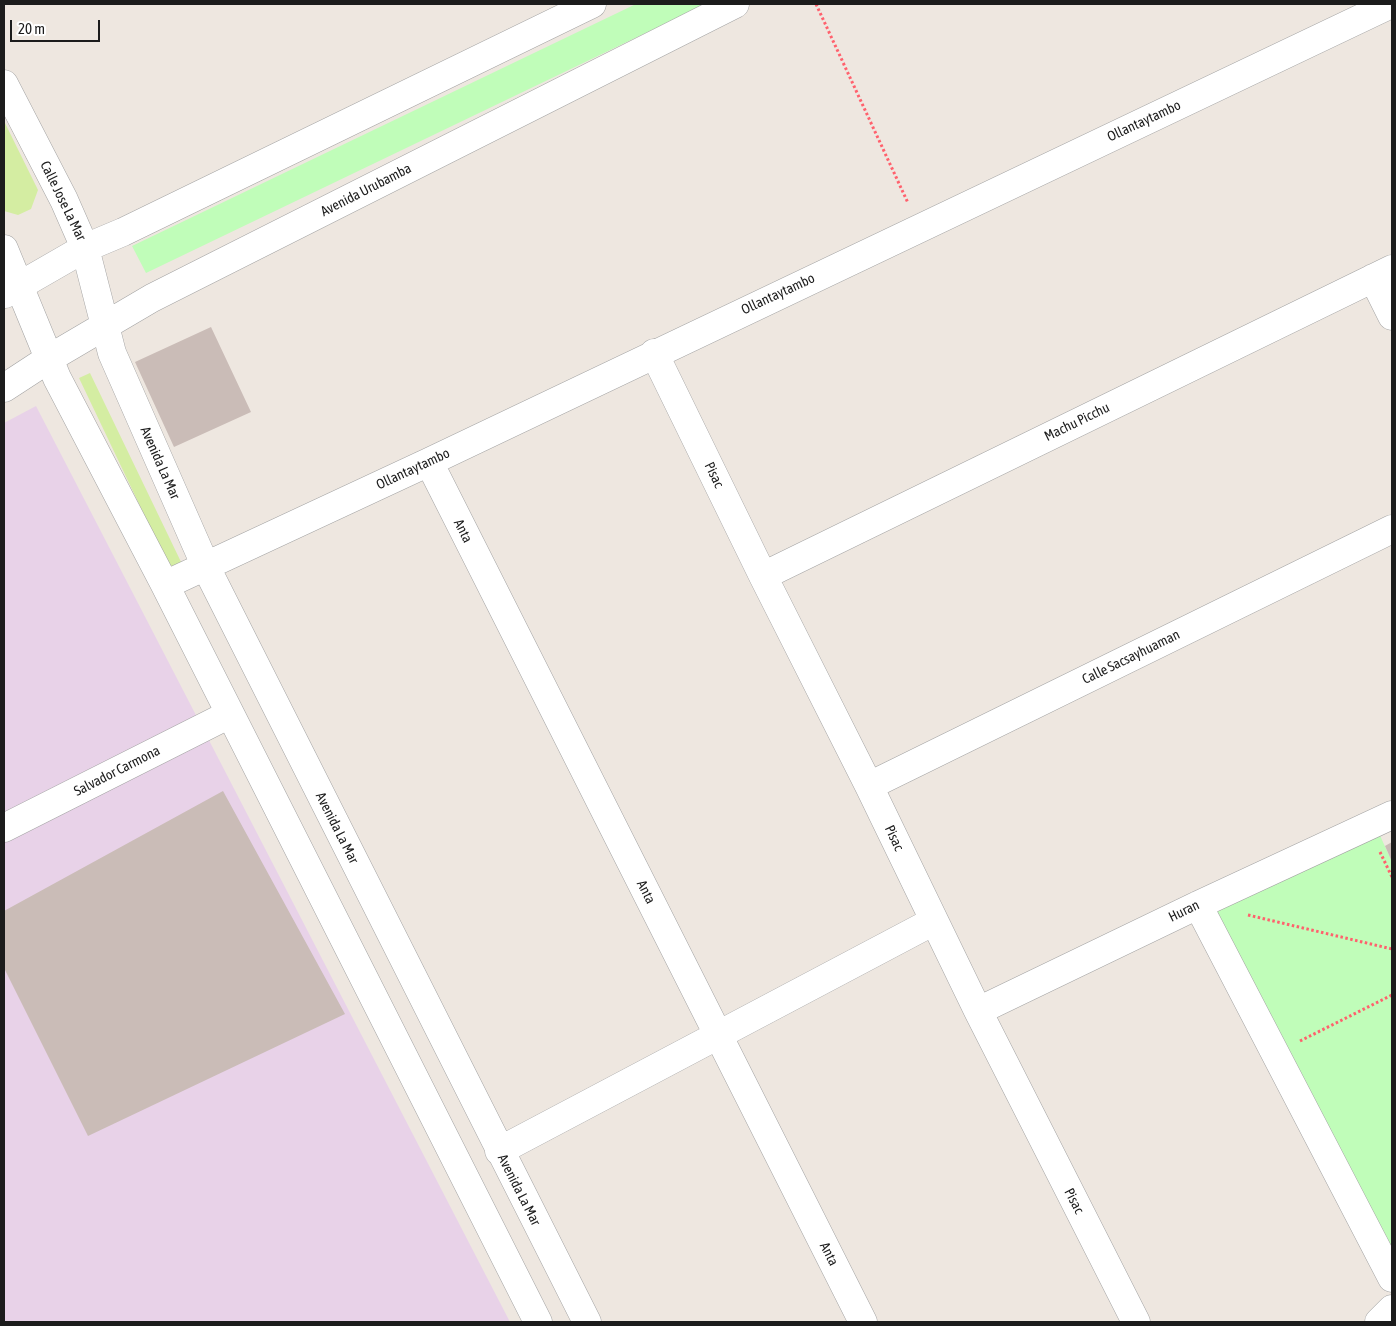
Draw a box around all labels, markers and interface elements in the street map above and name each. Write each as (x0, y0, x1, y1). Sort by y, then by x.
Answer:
scale bar (12, 10, 102, 42)
text: 20 m (18, 20, 45, 37)
street label: Ollantaytambo (1105, 97, 1183, 145)
street label: Calle Jose La Mar (36, 158, 90, 244)
street label: Avenida Urubamba (318, 160, 414, 220)
street label: Ollantaytambo (739, 270, 817, 318)
street label: Machu Picchu (1042, 399, 1112, 445)
street label: Avenida La Mar (137, 424, 183, 502)
street label: Ollantaytambo (374, 445, 452, 493)
street label: Pisac (701, 459, 727, 491)
street label: Anta (450, 516, 476, 546)
street label: Calle Sacsayhuaman (1079, 626, 1183, 688)
street label: Salvador Carmona (71, 742, 163, 800)
street label: Avenida La Mar (312, 790, 362, 866)
street label: Pisac (881, 822, 907, 854)
street label: Anta (633, 877, 659, 907)
street label: Huran (1166, 896, 1202, 926)
street label: Avenida La Mar (494, 1152, 544, 1228)
street label: Pisac (1061, 1185, 1087, 1217)
street label: Anta (816, 1239, 842, 1269)

